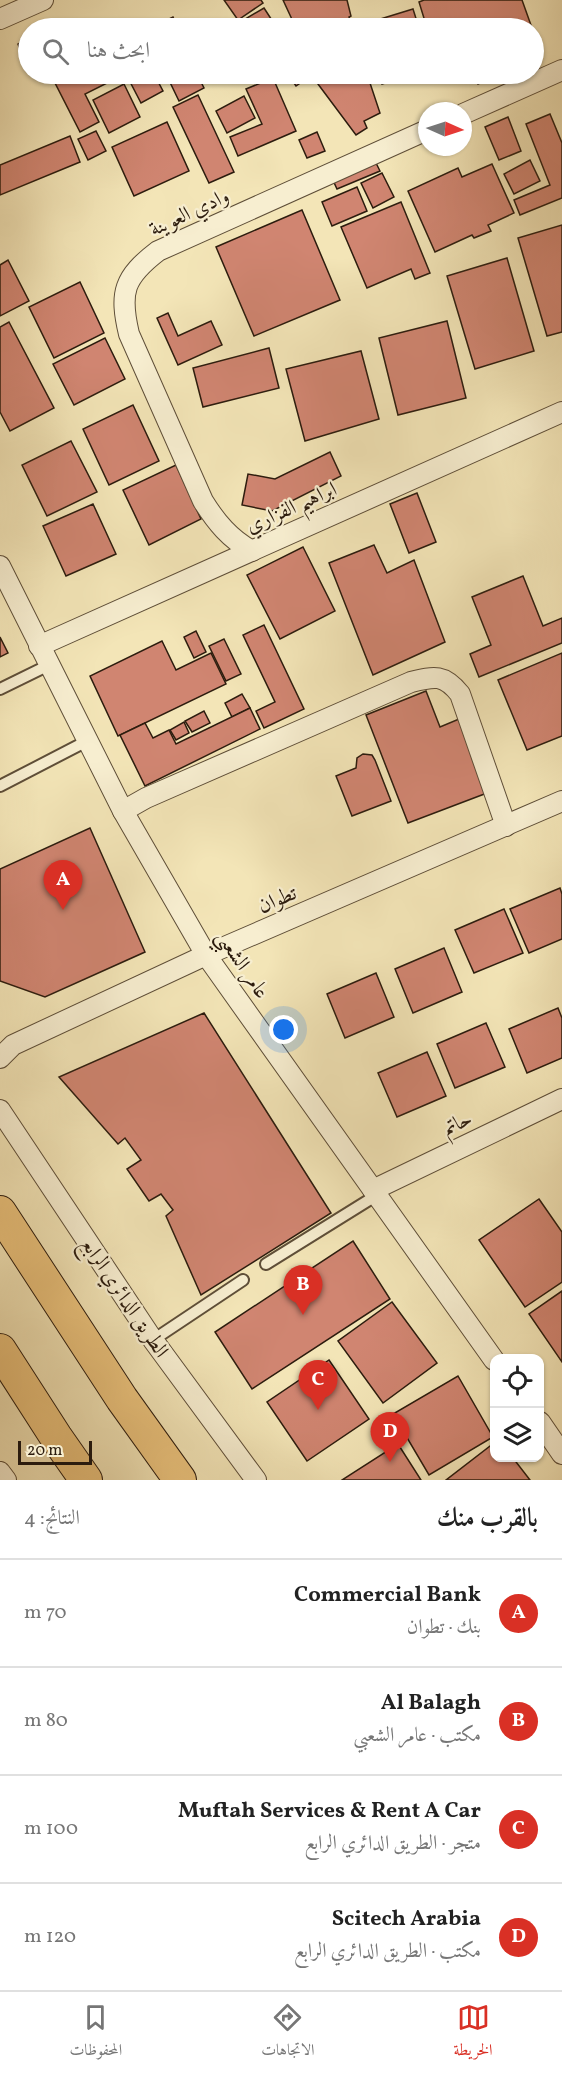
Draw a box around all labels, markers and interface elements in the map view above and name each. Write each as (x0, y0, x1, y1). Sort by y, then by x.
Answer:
search box (18, 18, 544, 84)
icon: search (39, 35, 72, 68)
text: ابحث هنا (87, 36, 150, 67)
north arrow (418, 102, 472, 156)
street label: وادي العوينة (145, 182, 234, 245)
street label: ابراهيم الفزاري (241, 475, 344, 546)
pin: A (44, 860, 82, 910)
street label: تطوان (254, 879, 302, 921)
street label: عامر الشعبي (205, 925, 275, 1007)
your location (269, 1015, 298, 1044)
street label: حاتم (438, 1105, 478, 1146)
street label: الطريق الدائري الرابع (70, 1232, 175, 1365)
pin: B (284, 1266, 322, 1315)
map controls (490, 1354, 544, 1462)
button: locate (490, 1354, 544, 1408)
pin: C (298, 1360, 338, 1410)
button: layers (490, 1408, 544, 1462)
pin: D (370, 1412, 410, 1462)
scale bar (18, 1438, 92, 1466)
text: 20 m (27, 1440, 62, 1462)
text: بالقرب منك (437, 1501, 538, 1537)
text: النتائج: 4 (24, 1505, 80, 1533)
text: Commercial Bank (294, 1580, 481, 1611)
text: 70 m (24, 1599, 67, 1627)
text: A (511, 1599, 526, 1627)
text: بنك · تطوان (407, 1614, 481, 1642)
text: Al Balagh (381, 1688, 481, 1719)
text: 80 m (24, 1707, 68, 1735)
text: B (512, 1707, 525, 1735)
text: مكتب · عامر الشعبي (353, 1722, 481, 1750)
text: Muftah Services & Rent A Car (178, 1796, 481, 1827)
text: 100 m (24, 1815, 78, 1843)
text: C (512, 1815, 525, 1843)
text: متجر · الطريق الدائري الرابع (304, 1830, 481, 1858)
text: Scitech Arabia (332, 1904, 481, 1935)
text: 120 m (24, 1923, 76, 1951)
text: D (511, 1923, 526, 1951)
text: مكتب · الطريق الدائري الرابع (294, 1938, 481, 1966)
tab: المحفوظات (70, 2001, 122, 2065)
tab: الاتجاهات (261, 2001, 315, 2065)
tab: الخريطة (454, 2001, 493, 2065)

